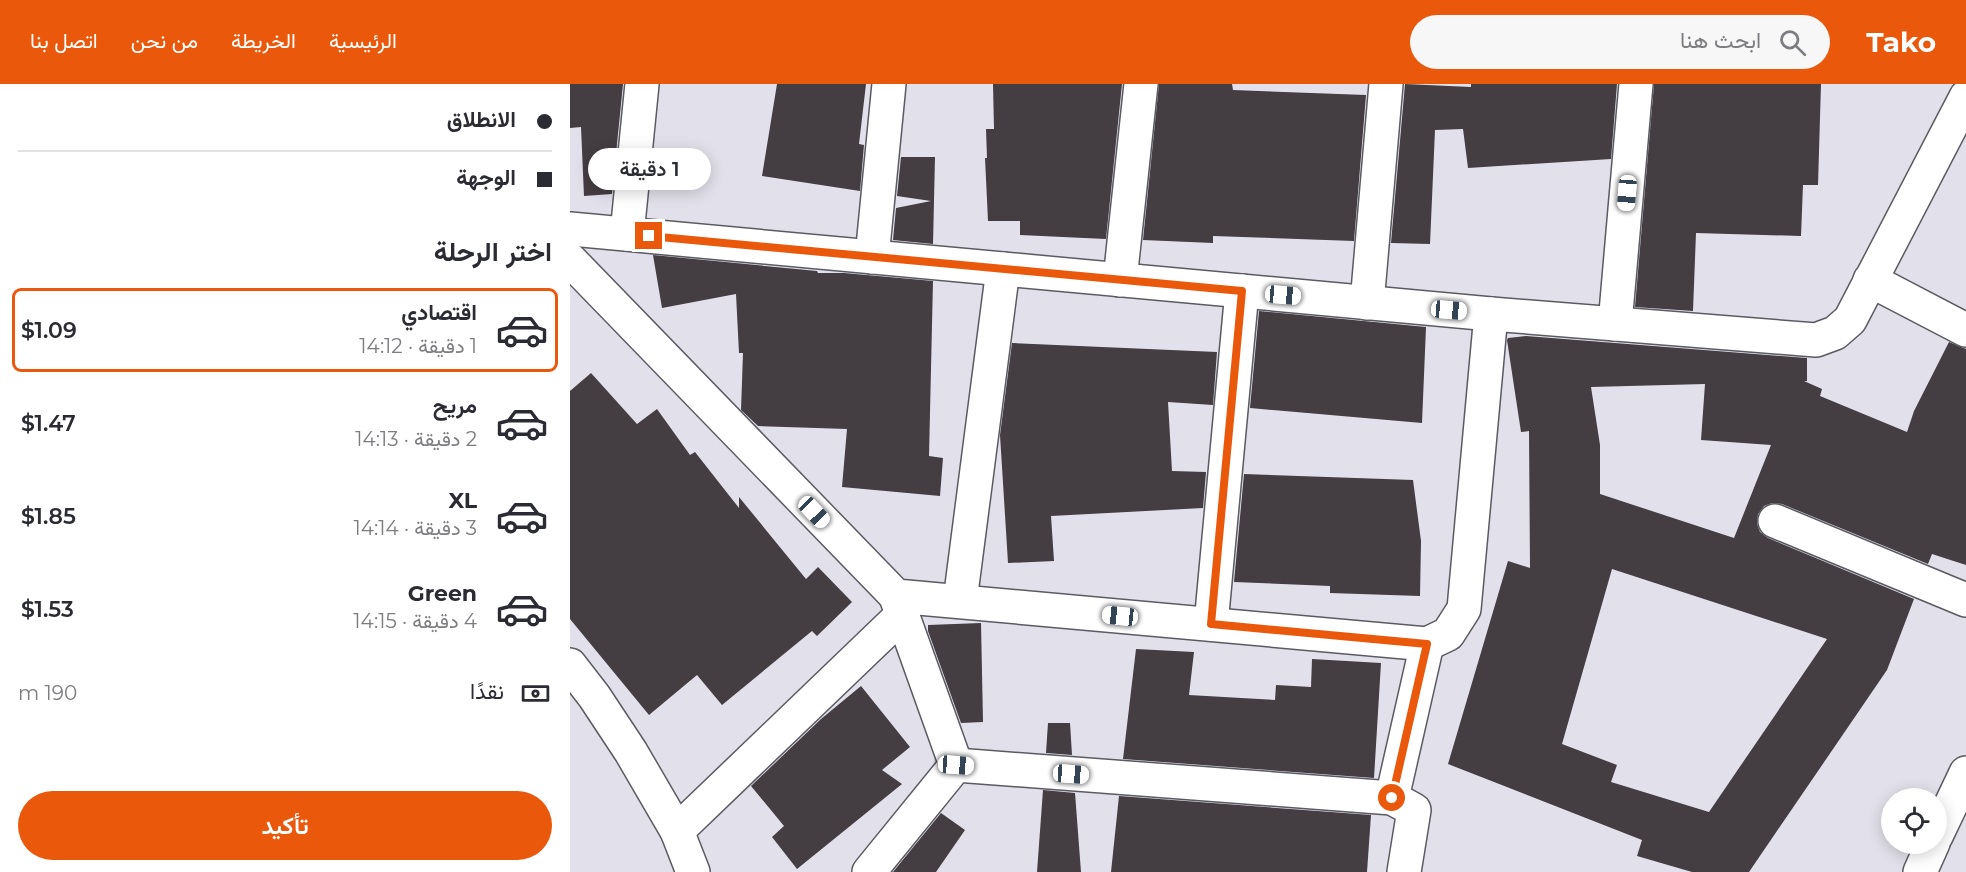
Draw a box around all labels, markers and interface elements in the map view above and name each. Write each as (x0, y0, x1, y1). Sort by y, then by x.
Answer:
search box (1410, 15, 1830, 69)
text: Tako (1866, 25, 1936, 59)
icon: search (1776, 26, 1809, 59)
text: ابحث هنا (1680, 27, 1761, 54)
text: اتصل بنا (30, 28, 98, 53)
text: من نحن (131, 28, 198, 53)
text: الخريطة (231, 28, 296, 53)
text: الرئيسية (329, 28, 397, 53)
text: الانطلاق (447, 106, 516, 133)
callout: 1 دقيقة (587, 149, 710, 191)
text: 1 دقيقة (619, 157, 680, 181)
text: الوجهة (456, 164, 516, 191)
car (1616, 174, 1638, 212)
route end (635, 222, 662, 249)
text: اختر الرحلة (434, 235, 552, 268)
car (1264, 284, 1302, 306)
text: اقتصادي (401, 299, 477, 326)
car (1430, 299, 1468, 321)
icon: car (495, 303, 549, 357)
text: $1.09 (21, 317, 77, 344)
text: 1 دقيقة · 14:12 (359, 334, 477, 358)
text: مريح (433, 392, 477, 419)
icon: car (495, 396, 549, 450)
text: $1.47 (21, 410, 76, 437)
text: 2 دقيقة · 14:13 (355, 427, 477, 451)
text: XL (448, 487, 477, 514)
icon: car (495, 489, 549, 543)
car (795, 493, 833, 531)
text: $1.85 (21, 503, 76, 530)
text: 3 دقيقة · 14:14 (353, 516, 477, 540)
text: Green (408, 580, 477, 607)
icon: car (495, 582, 549, 636)
text: $1.53 (21, 596, 74, 623)
car (1101, 605, 1139, 627)
text: 4 دقيقة · 14:15 (353, 609, 477, 633)
icon: cash (519, 677, 552, 710)
text: نقدًا (470, 678, 504, 705)
text: 190 m (18, 681, 77, 705)
car (937, 755, 975, 775)
car (1052, 764, 1090, 784)
route start (1378, 784, 1405, 811)
map controls (1881, 788, 1947, 854)
button: locate (1881, 788, 1947, 854)
button: تأكيد (18, 791, 552, 860)

